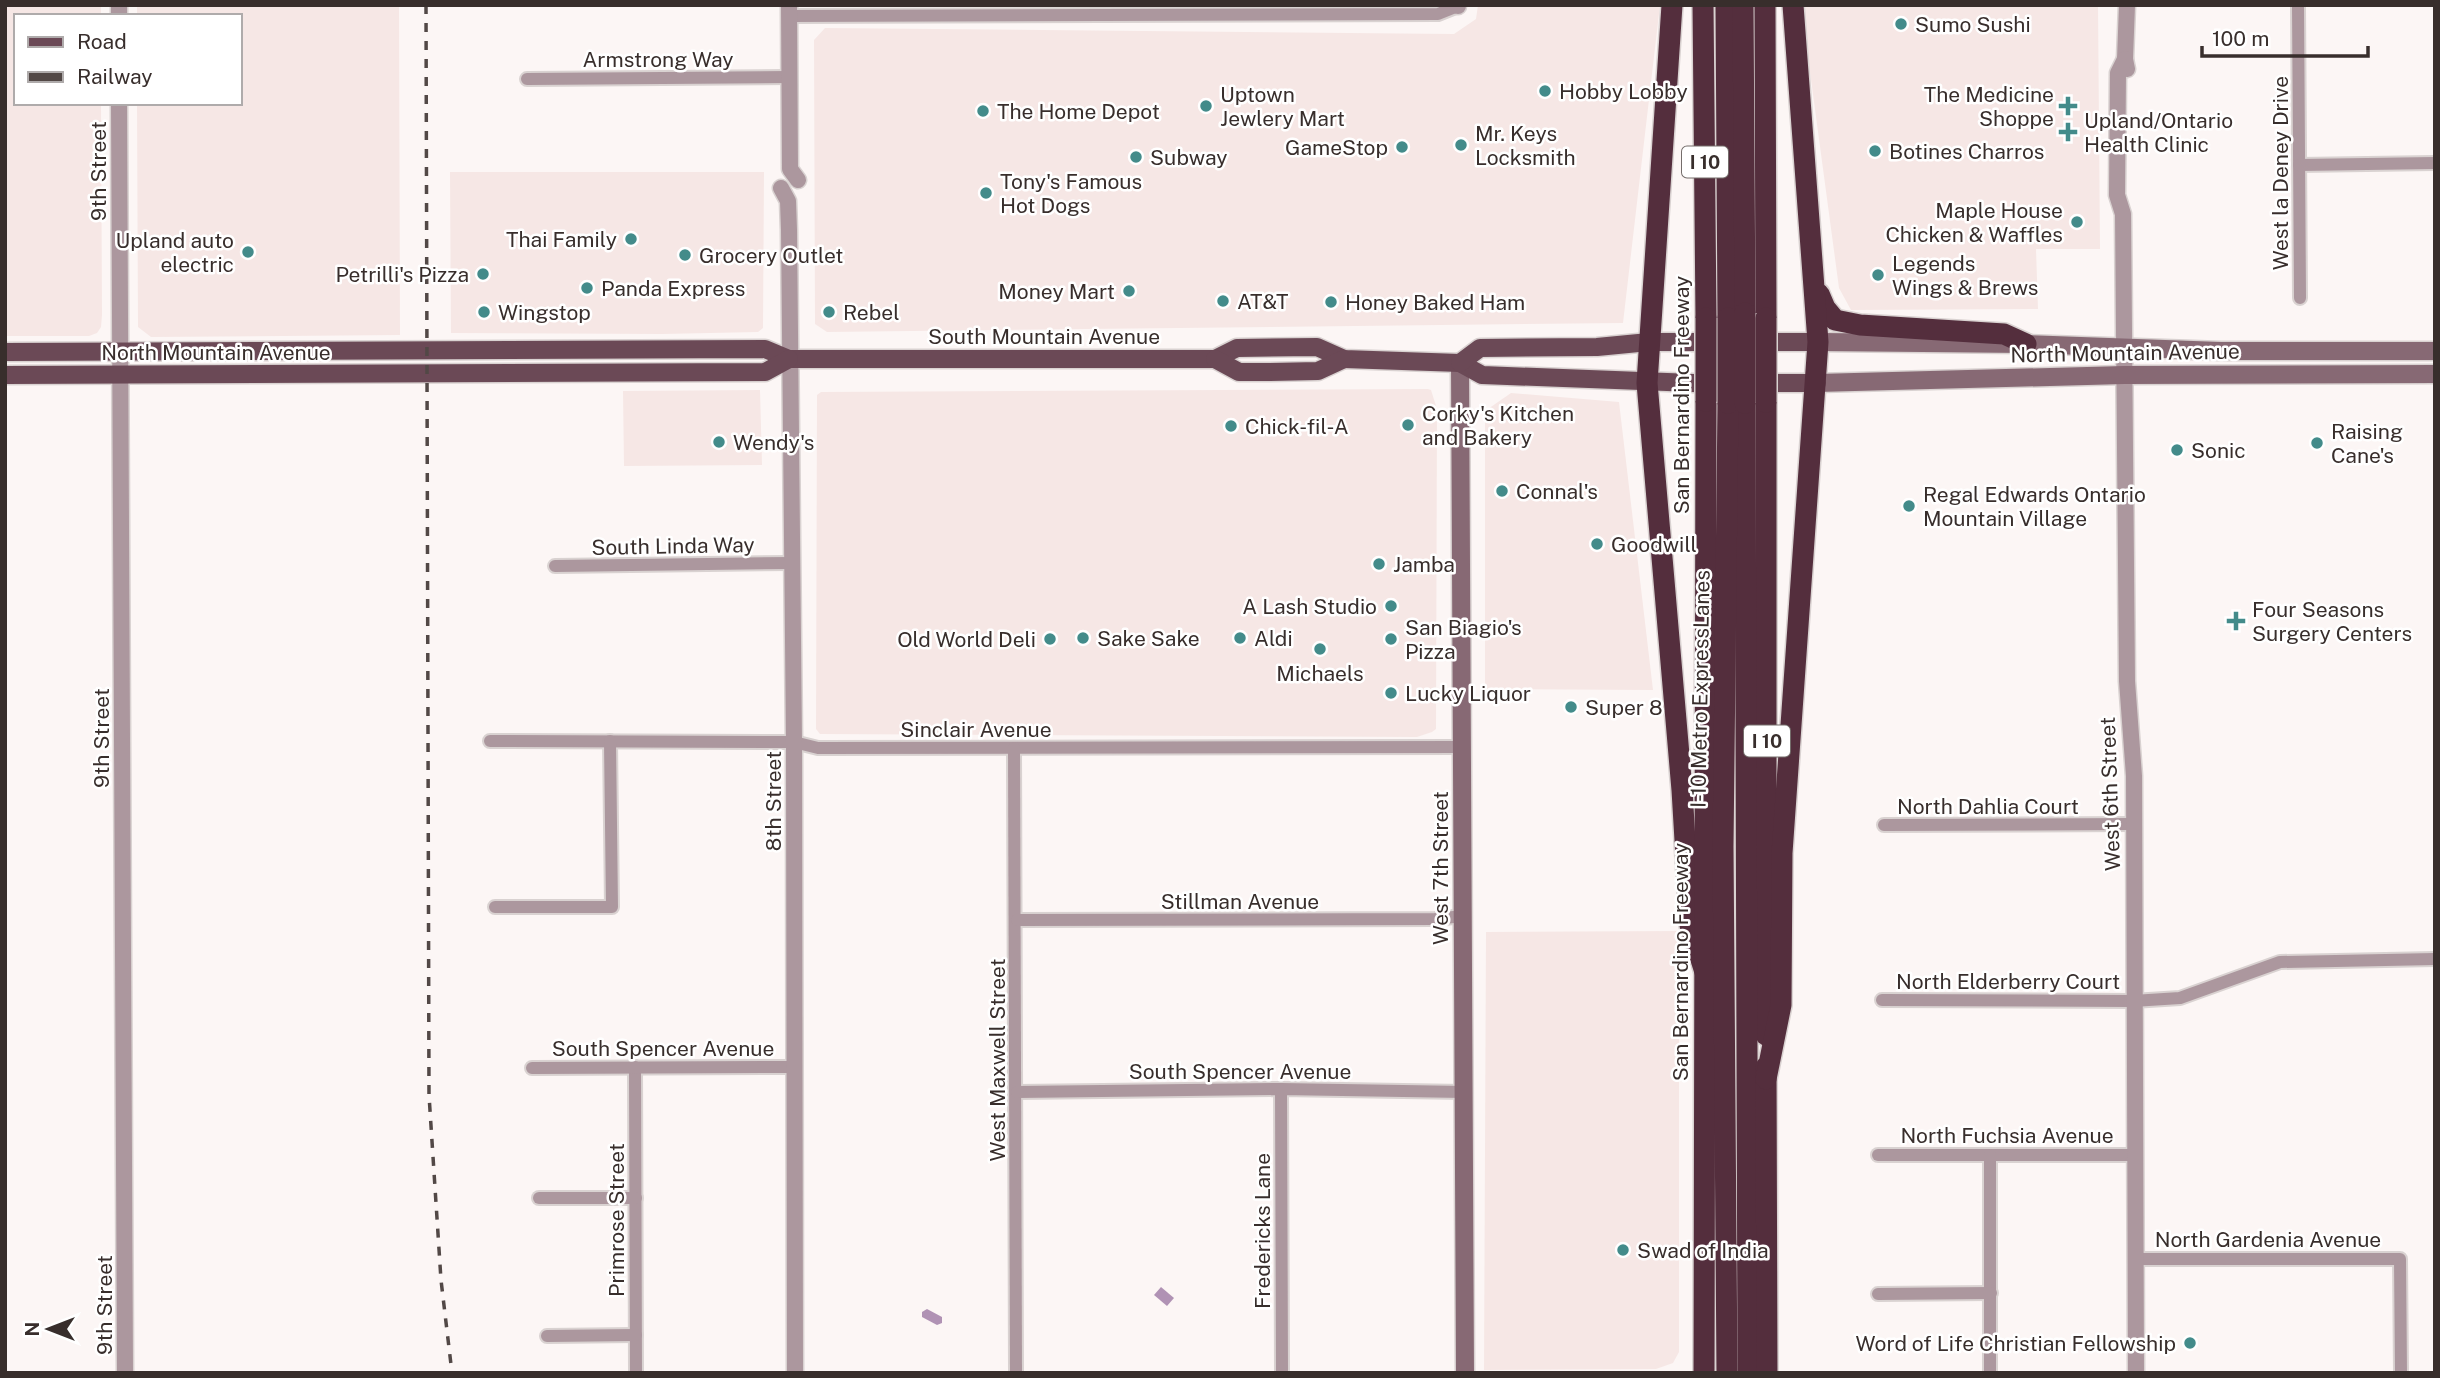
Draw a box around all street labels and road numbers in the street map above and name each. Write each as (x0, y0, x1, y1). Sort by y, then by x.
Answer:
street label: Armstrong Way (582, 47, 734, 72)
street label: West la Deney Drive (2268, 76, 2293, 270)
street label: 9th Street (86, 121, 111, 221)
road number: I 10 (1682, 146, 1728, 178)
street label: San Bernardino Freeway (1669, 276, 1694, 514)
street label: South Mountain Avenue (928, 324, 1160, 349)
street label: North Mountain Avenue (2010, 338, 2240, 368)
street label: North Mountain Avenue (101, 340, 331, 365)
street label: South Linda Way (591, 532, 755, 560)
street label: I-10 Metro ExpressLanes (1685, 570, 1715, 808)
street label: 9th Street (89, 688, 114, 788)
street label: West 6th Street (2095, 716, 2125, 872)
street label: Sinclair Avenue (900, 717, 1052, 742)
road number: I 10 (1744, 726, 1790, 756)
street label: 8th Street (761, 751, 786, 851)
street label: West 7th Street (1428, 791, 1453, 945)
street label: North Dahlia Court (1897, 794, 2079, 819)
street label: San Bernardino Freeway (1668, 843, 1693, 1081)
street label: Stillman Avenue (1161, 889, 1319, 914)
street label: West Maxwell Street (985, 958, 1010, 1162)
street label: North Elderberry Court (1896, 969, 2120, 994)
street label: South Spencer Avenue (552, 1036, 774, 1061)
street label: South Spencer Avenue (1129, 1059, 1351, 1084)
street label: North Fuchsia Avenue (1900, 1123, 2114, 1148)
street label: Primrose Street (604, 1143, 629, 1297)
street label: Fredericks Lane (1250, 1153, 1275, 1309)
street label: North Gardenia Avenue (2155, 1227, 2381, 1252)
street label: 9th Street (92, 1255, 117, 1355)

